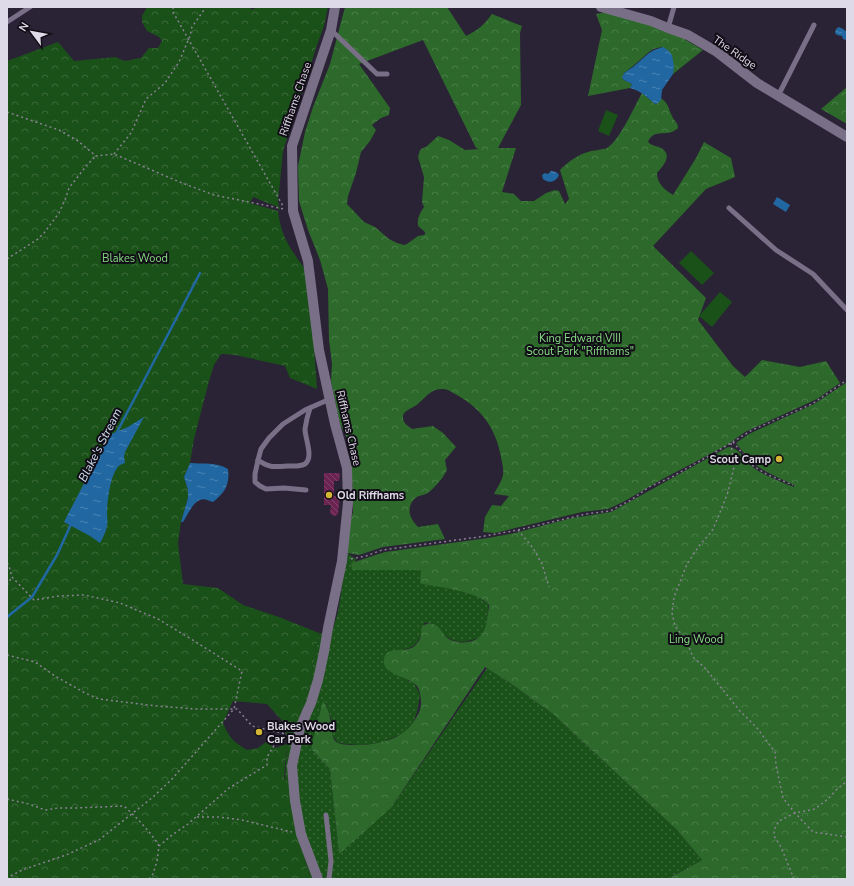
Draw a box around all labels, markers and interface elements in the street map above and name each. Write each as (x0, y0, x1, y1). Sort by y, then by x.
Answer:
north arrow (12, 12, 52, 52)
text: N (15, 19, 32, 34)
street label: The Ridge (710, 32, 760, 73)
street label: Riffhams Chase (276, 60, 315, 138)
park label: Blakes Wood (102, 251, 168, 266)
park label: King Edward VIII Scout Park "Riffhams" (526, 331, 634, 359)
street label: Riffhams Chase (333, 389, 365, 468)
water label: Blake's Stream (75, 405, 125, 485)
place label: Scout Camp (710, 452, 771, 467)
marker: Scout Camp (774, 454, 784, 464)
place label: Old Riffhams (337, 488, 404, 503)
marker: Old Riffhams (324, 490, 334, 500)
park label: Ling Wood (669, 632, 723, 647)
place label: Blakes Wood Car Park (267, 719, 335, 747)
marker: Blakes Wood Car Park (254, 727, 264, 737)

